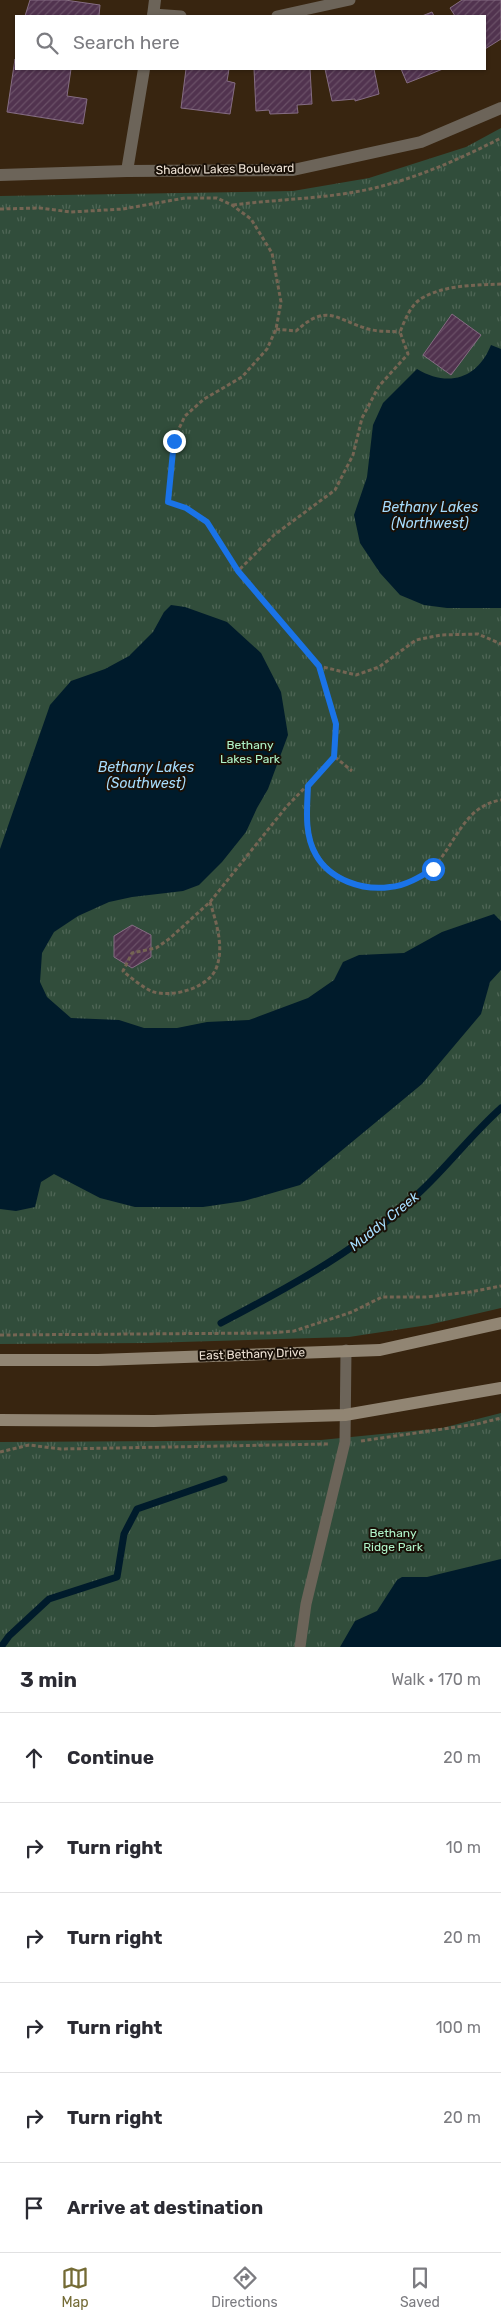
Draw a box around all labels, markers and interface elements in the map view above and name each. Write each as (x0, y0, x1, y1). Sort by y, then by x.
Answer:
search box (15, 15, 486, 70)
icon: search (33, 29, 61, 57)
text: Search here (73, 31, 180, 54)
street label: Shadow Lakes Boulevard (156, 161, 294, 177)
route end (163, 430, 186, 453)
water label: Bethany Lakes (Northwest) (382, 499, 478, 532)
park label: Bethany Lakes Park (220, 738, 281, 766)
water label: Bethany Lakes (Southwest) (98, 759, 194, 792)
route start (422, 858, 445, 881)
water label: Muddy Creek (346, 1188, 423, 1255)
street label: East Bethany Drive (199, 1345, 306, 1363)
park label: Bethany Ridge Park (363, 1526, 424, 1554)
text: 3 min (20, 1667, 77, 1692)
text: Walk · 170 m (391, 1670, 481, 1689)
icon: ahead (20, 1744, 48, 1772)
text: Continue (67, 1746, 154, 1769)
text: 20 m (443, 1748, 481, 1767)
icon: right (20, 1834, 48, 1862)
text: Turn right (67, 1836, 162, 1859)
text: 10 m (446, 1838, 481, 1857)
icon: right (20, 1924, 48, 1952)
text: Turn right (67, 1926, 162, 1949)
text: 20 m (443, 1928, 481, 1947)
icon: right (20, 2014, 48, 2042)
text: Turn right (67, 2016, 162, 2039)
text: 100 m (436, 2018, 481, 2037)
icon: right (20, 2104, 48, 2132)
text: Turn right (67, 2106, 162, 2129)
text: 20 m (443, 2108, 481, 2127)
icon: arrive (20, 2194, 48, 2222)
text: Arrive at destination (67, 2196, 263, 2219)
tab: Map (61, 2264, 89, 2311)
tab: Directions (211, 2264, 278, 2311)
tab: Saved (400, 2264, 440, 2311)

